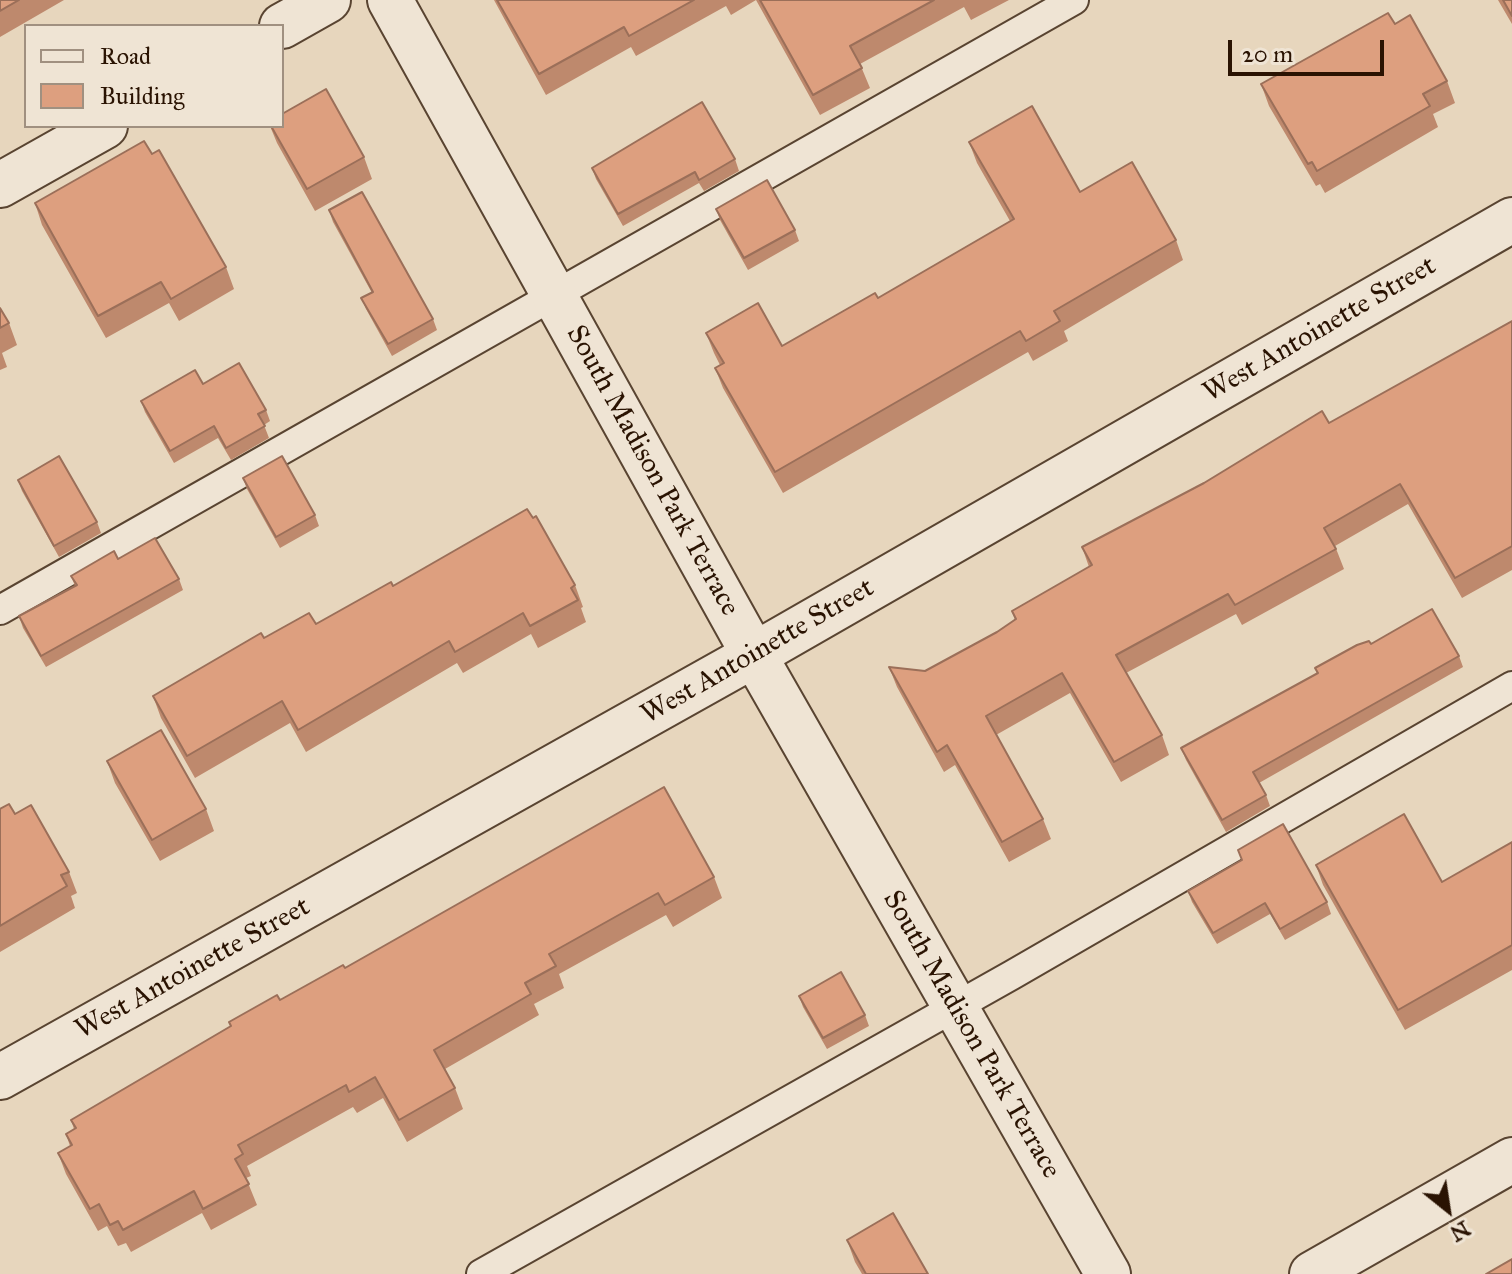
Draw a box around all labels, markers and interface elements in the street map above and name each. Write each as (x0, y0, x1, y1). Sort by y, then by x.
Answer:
legend (24, 24, 284, 128)
scale bar (1232, 24, 1388, 74)
text: 20 m (1242, 39, 1293, 69)
text: Road (100, 41, 151, 71)
text: Building (100, 81, 185, 111)
street label: West Antoinette Street (1198, 250, 1442, 410)
street label: South Madison Park Terrace (558, 320, 746, 622)
street label: West Antoinette Street (636, 572, 880, 732)
street label: South Madison Park Terrace (875, 885, 1067, 1185)
street label: West Antoinette Street (70, 891, 316, 1047)
north arrow (1408, 1170, 1488, 1250)
text: N (1445, 1215, 1475, 1248)

